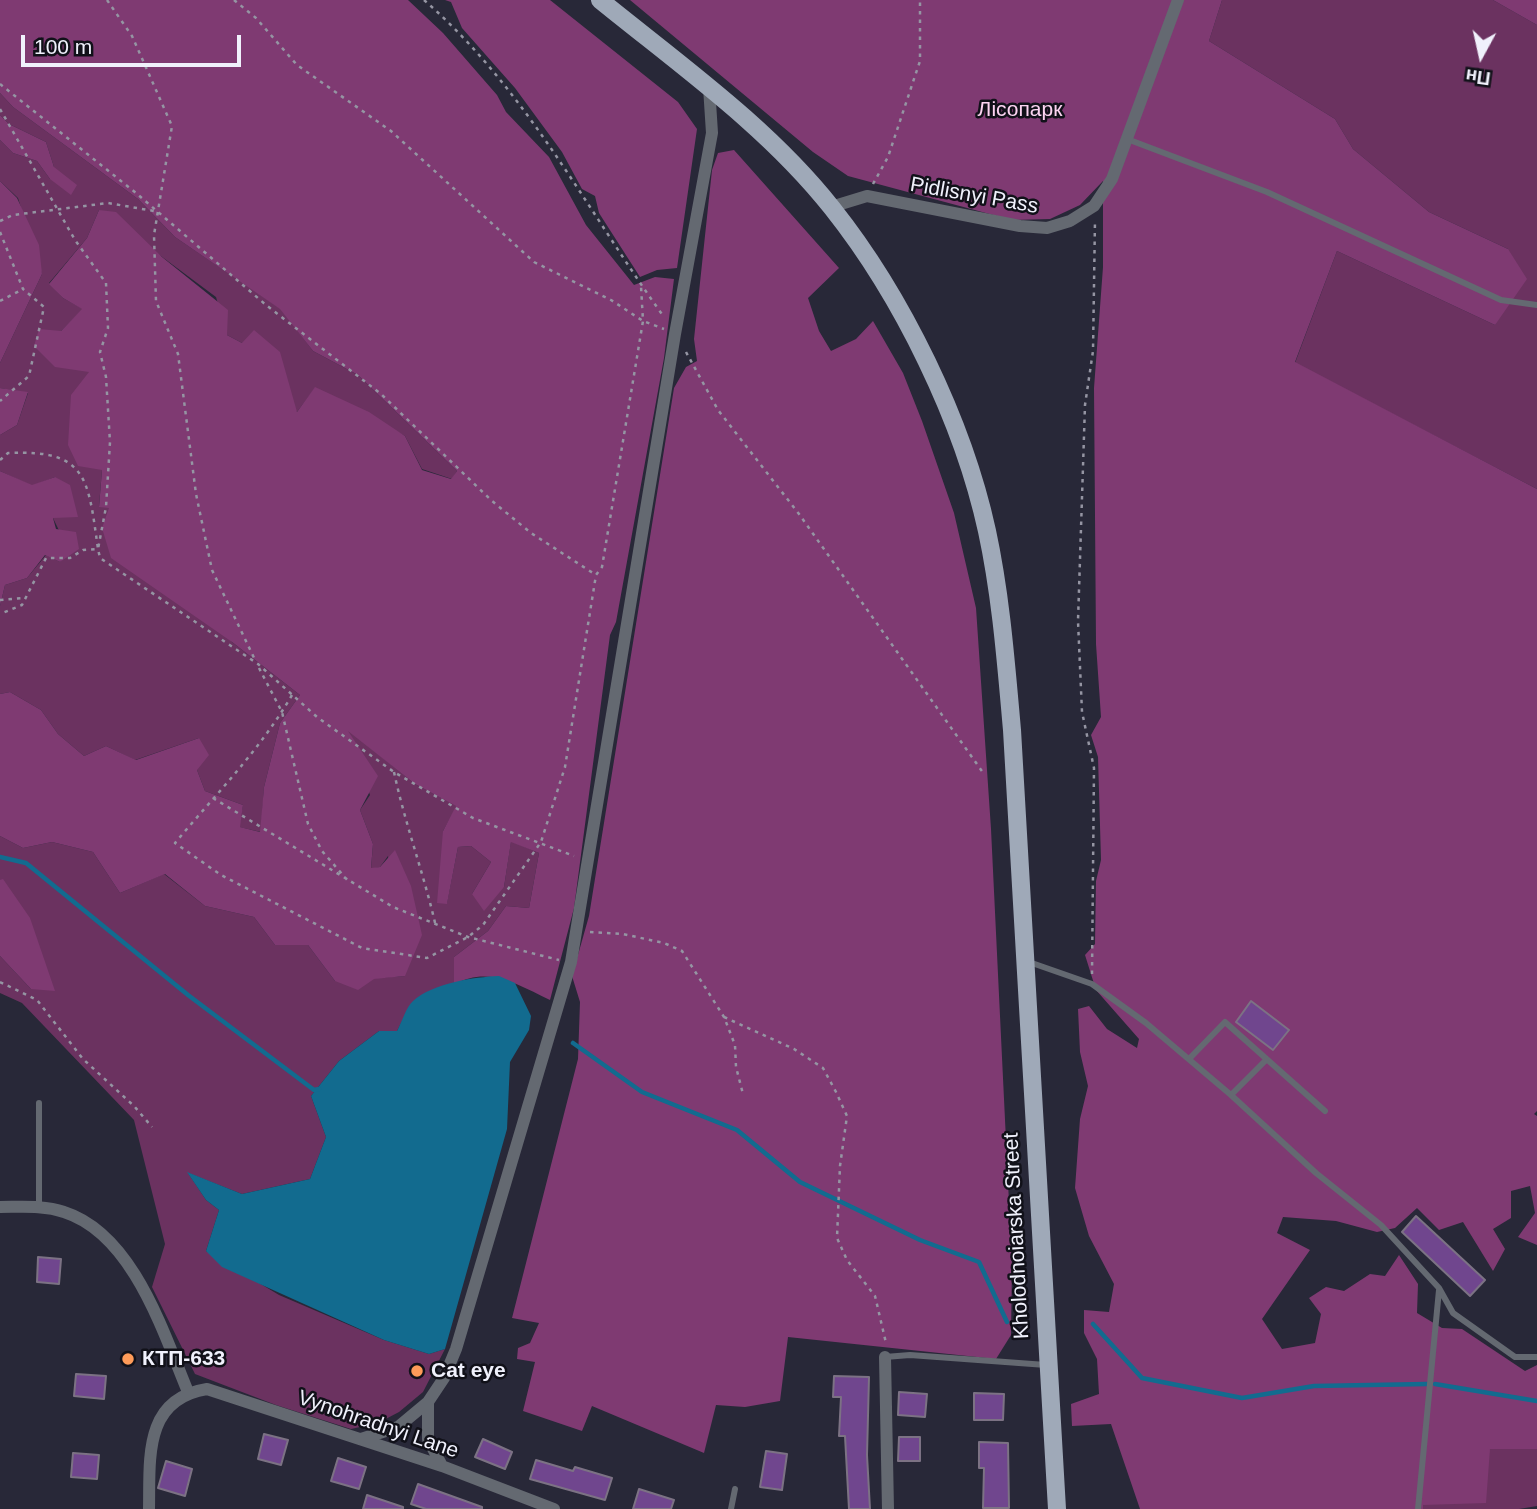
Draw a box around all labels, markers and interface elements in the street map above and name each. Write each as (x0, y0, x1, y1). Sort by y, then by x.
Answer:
scale bar (24, 21, 245, 65)
north arrow (1446, 21, 1516, 91)
text: 100 m (34, 35, 92, 58)
text: Пн (1464, 65, 1492, 89)
park label: Лісопарк (978, 97, 1062, 123)
street label: Pidlisnyi Pass (908, 172, 1040, 220)
street label: Kholodnoiarska Street (999, 1132, 1035, 1340)
place label: КТП-633 (142, 1346, 225, 1372)
marker: КТП-633 (120, 1351, 136, 1367)
place label: Cat eye (431, 1358, 506, 1384)
marker: Cat eye (409, 1363, 425, 1379)
street label: Vynohradnyi Lane (294, 1386, 462, 1464)

